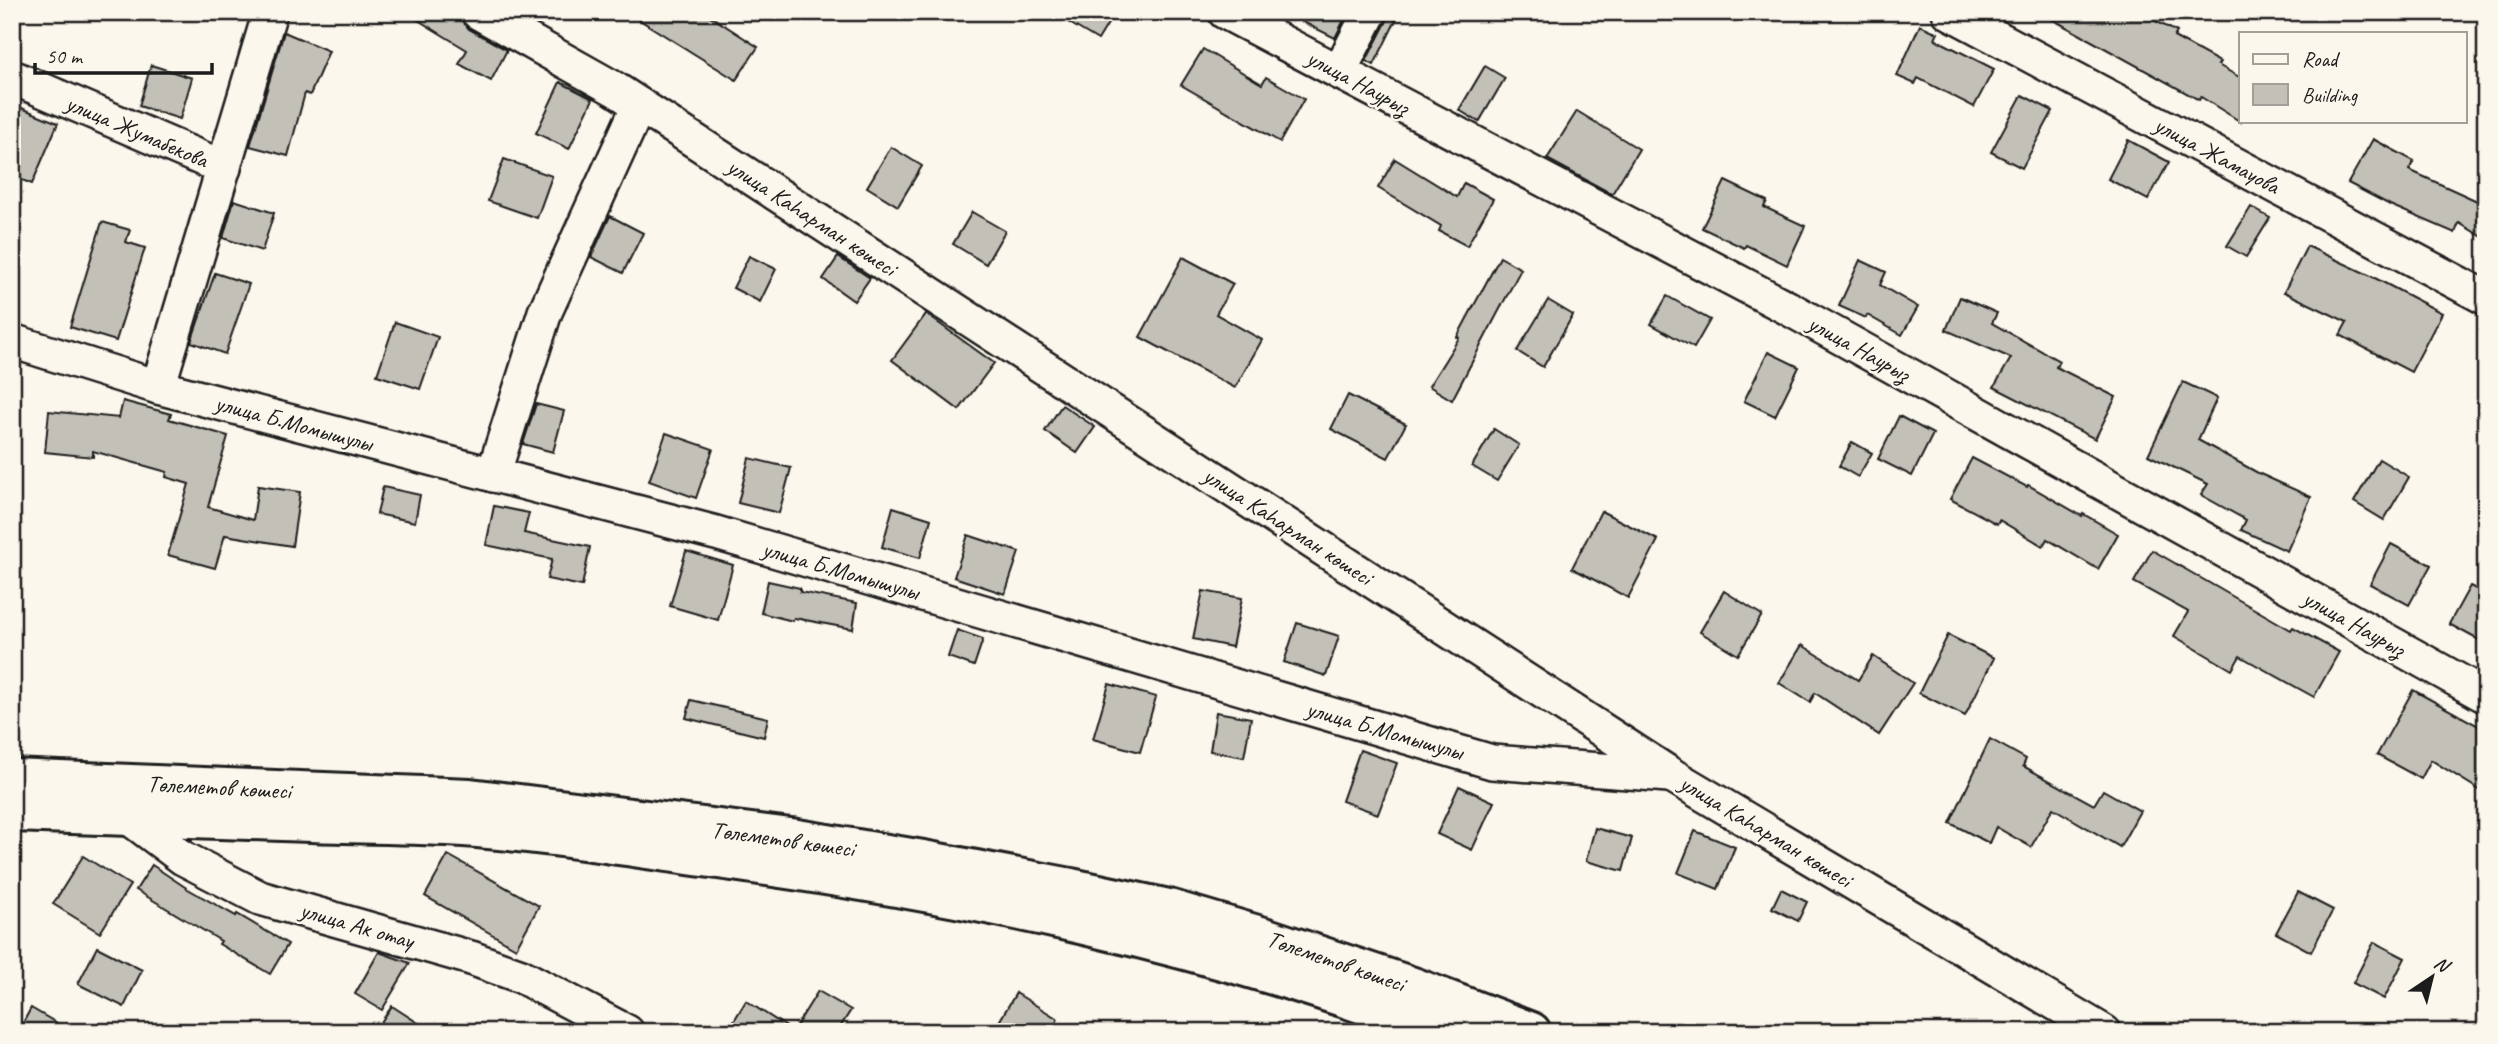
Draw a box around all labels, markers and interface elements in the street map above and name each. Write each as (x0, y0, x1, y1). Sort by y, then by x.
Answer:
scale bar (35, 32, 212, 76)
legend (2239, 32, 2466, 122)
street label: улица Наурыз (1299, 42, 1417, 123)
text: 50 m (46, 43, 84, 69)
text: Road (2302, 46, 2341, 72)
text: Building (2302, 82, 2359, 108)
street label: улица Жумабекова (60, 87, 214, 175)
street label: улица Жамауова (2147, 108, 2286, 201)
street label: улица Каһарман көшесі (720, 150, 904, 284)
street label: улица Наурыз (1801, 307, 1917, 390)
street label: улица Б.Момышулы (210, 387, 378, 459)
street label: улица Каһарман көшесі (1196, 459, 1380, 593)
street label: улица Б.Момышулы (757, 533, 925, 607)
street label: улица Наурыз (2296, 582, 2412, 665)
street label: улица Б.Момышулы (1301, 693, 1469, 767)
street label: улица Каһарман көшесі (1673, 767, 1860, 896)
street label: Төлеметов көшесі (146, 768, 294, 806)
street label: Төлеметов көшесі (710, 814, 859, 864)
street label: улица Ак отау (295, 894, 419, 956)
street label: Төлеметов көшесі (1263, 923, 1411, 999)
north arrow (2396, 942, 2466, 1012)
text: N (2429, 951, 2456, 979)

